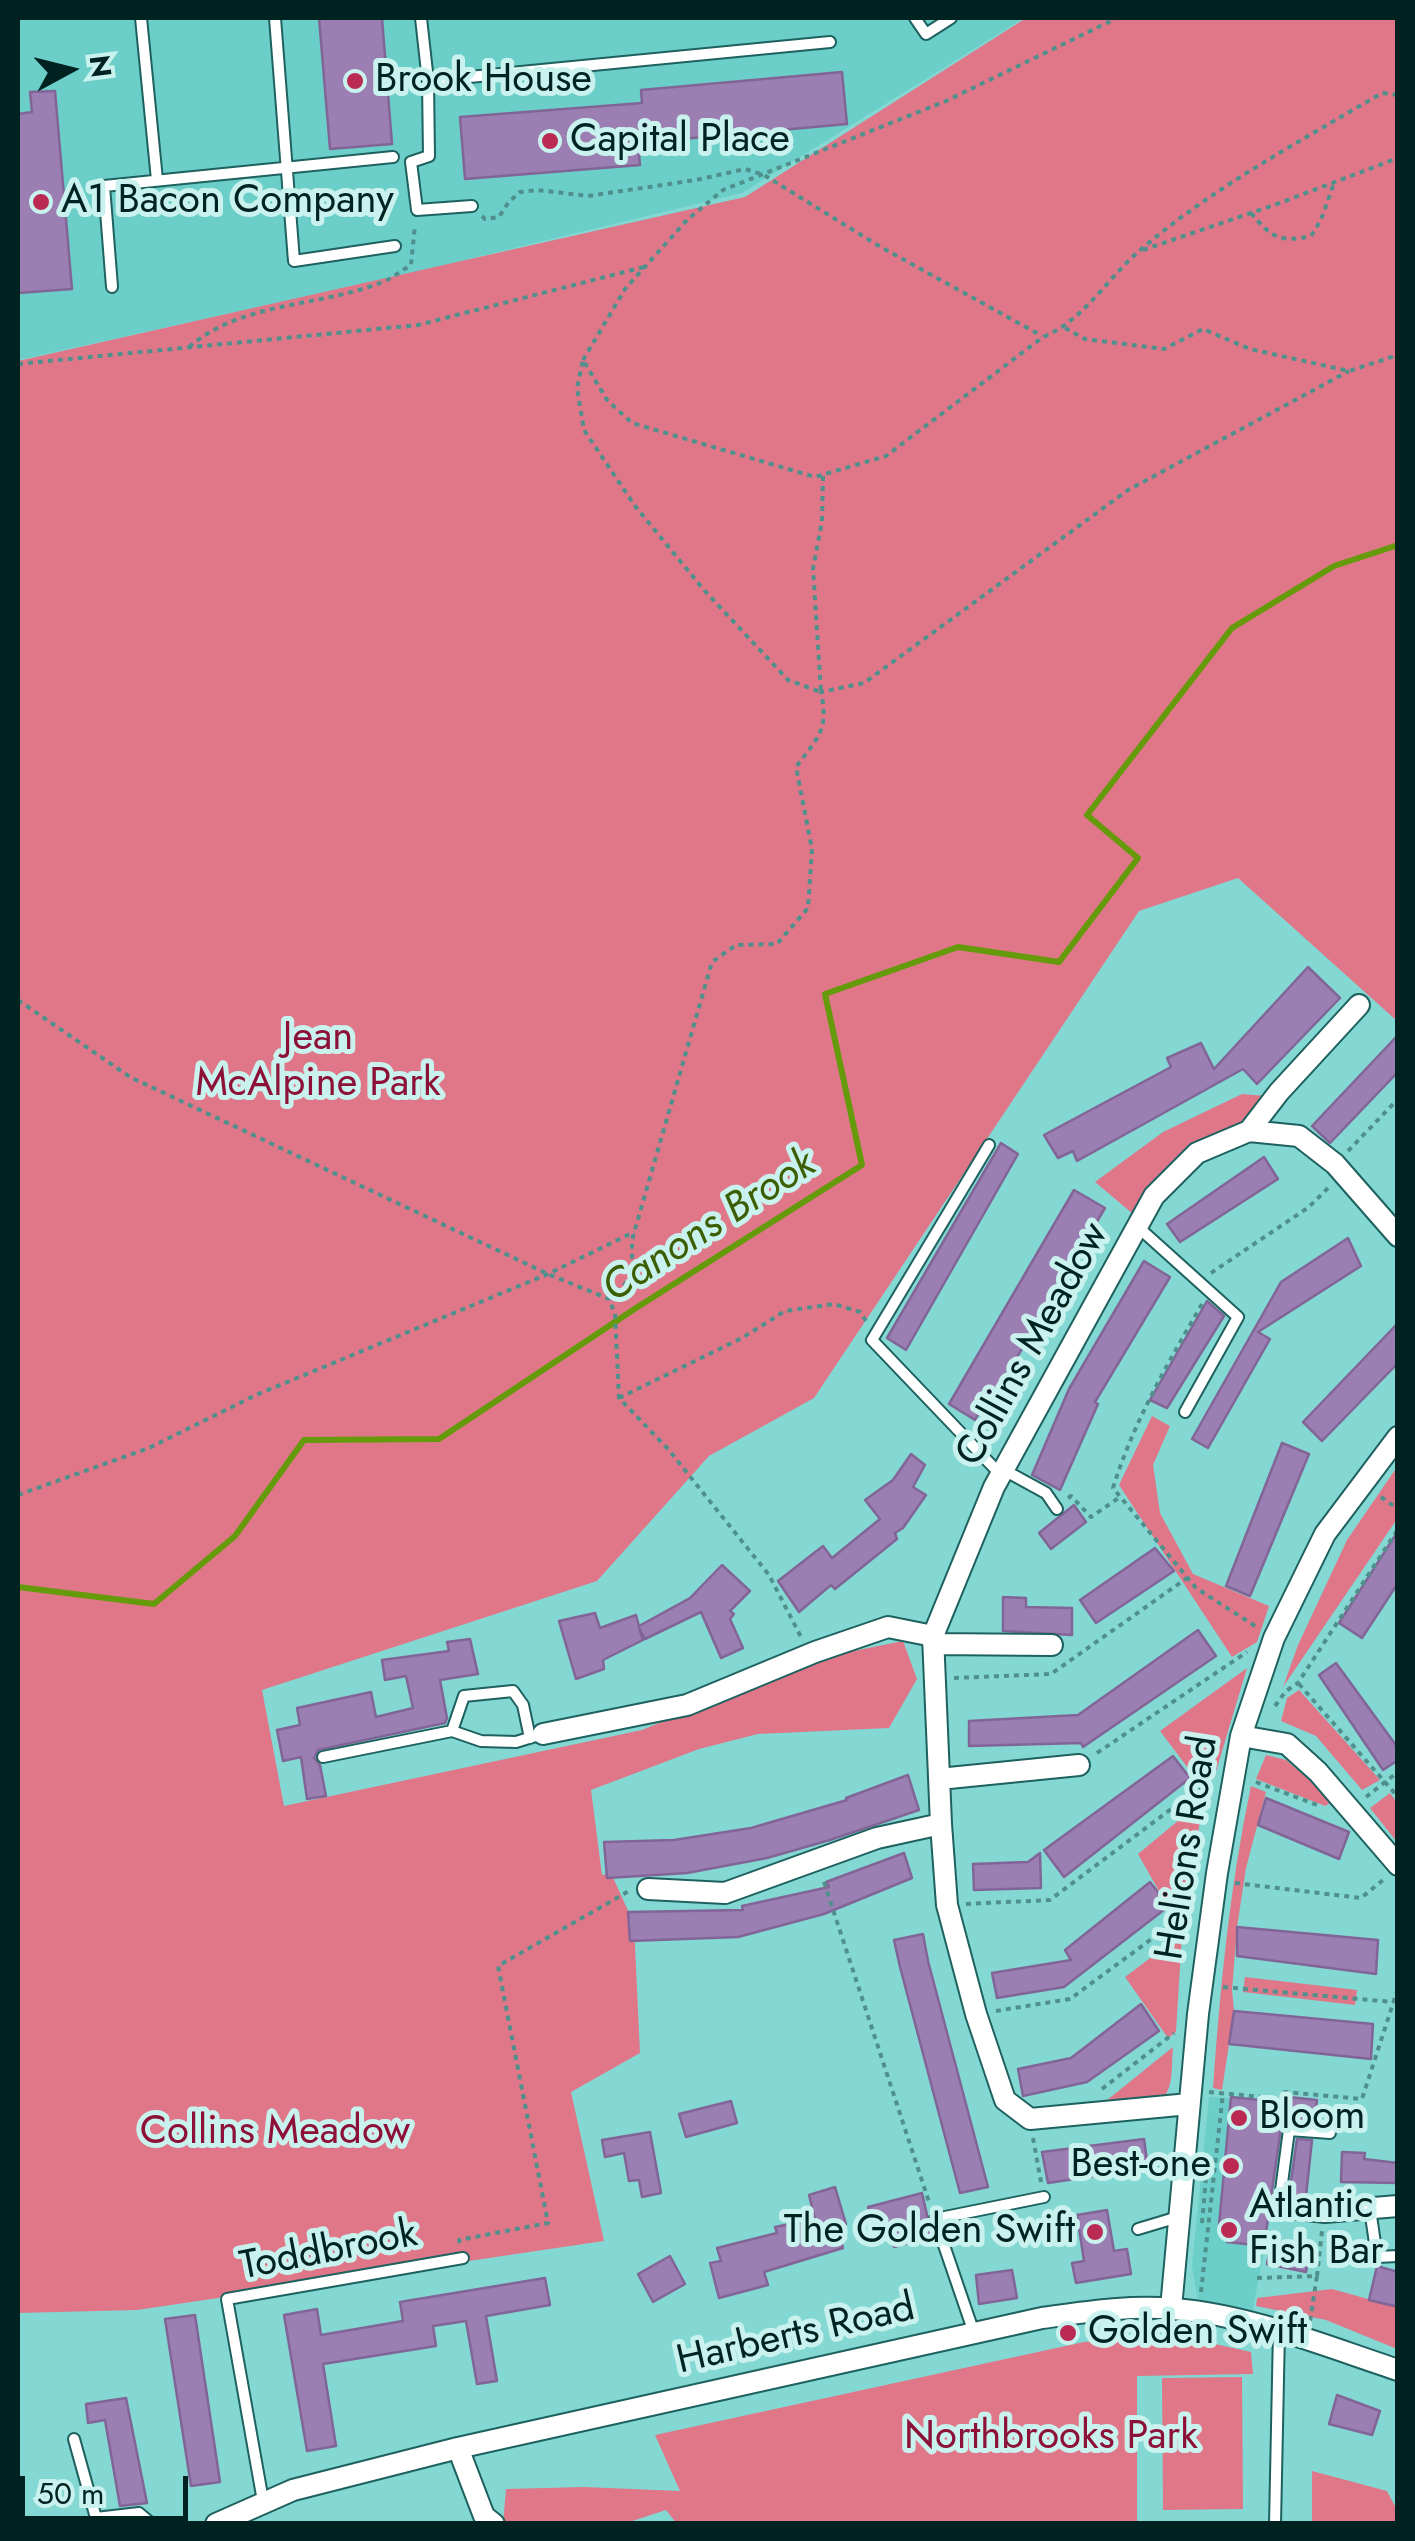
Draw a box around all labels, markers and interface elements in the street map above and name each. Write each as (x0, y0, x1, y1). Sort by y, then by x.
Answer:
north arrow (20, 20, 120, 120)
text: N (79, 53, 122, 80)
place label: Brook House (375, 57, 592, 105)
marker: Brook House (344, 70, 366, 92)
place label: Capital Place (570, 117, 790, 165)
marker: Capital Place (539, 130, 561, 152)
place label: A1 Bacon Company (61, 178, 394, 226)
marker: A1 Bacon Company (30, 191, 52, 213)
park label: Jean McAlpine Park (195, 1015, 441, 1109)
water label: Canons Brook (594, 1140, 826, 1316)
street label: Collins Meadow (947, 1215, 1121, 1475)
street label: Helions Road (1148, 1733, 1230, 1963)
place label: Bloom (1259, 2094, 1365, 2142)
marker: Bloom (1228, 2107, 1250, 2129)
park label: Collins Meadow (140, 2109, 410, 2157)
place label: Best-one (1071, 2142, 1211, 2190)
marker: Best-one (1220, 2155, 1242, 2177)
place label: Atlantic Fish Bar (1249, 2183, 1384, 2277)
place label: The Golden Swift (784, 2208, 1075, 2256)
street label: Toddbrook (236, 2211, 422, 2293)
marker: Atlantic Fish Bar (1218, 2219, 1240, 2241)
marker: The Golden Swift (1084, 2221, 1106, 2243)
street label: Harberts Road (672, 2285, 920, 2387)
place label: Golden Swift (1088, 2309, 1307, 2357)
marker: Golden Swift (1057, 2322, 1079, 2344)
park label: Northbrooks Park (904, 2414, 1198, 2462)
scale bar (25, 2456, 192, 2518)
text: 50 m (37, 2472, 104, 2515)

